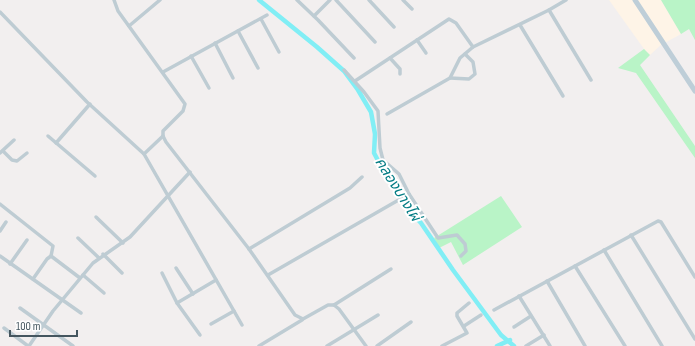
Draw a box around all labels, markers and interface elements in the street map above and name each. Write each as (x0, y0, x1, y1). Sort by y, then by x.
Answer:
water label: คลองบางไผ่ (370, 154, 426, 227)
scale bar (10, 312, 77, 338)
text: 100 m (16, 319, 41, 334)

